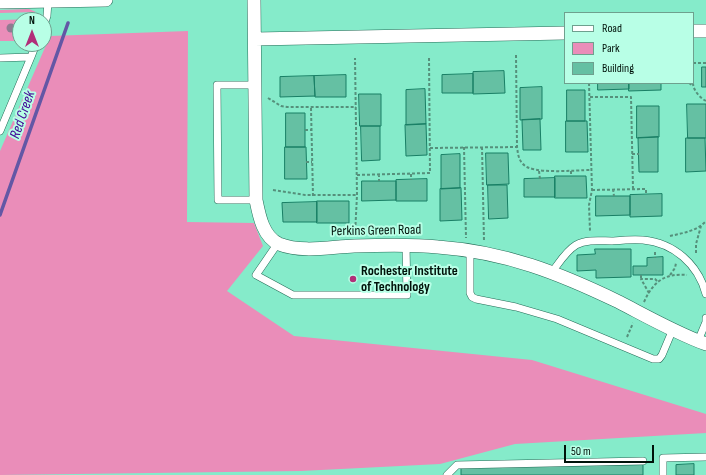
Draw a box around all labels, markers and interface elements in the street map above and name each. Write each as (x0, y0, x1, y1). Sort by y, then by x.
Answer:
north arrow (12, 12, 52, 52)
legend (564, 12, 694, 84)
text: N (29, 14, 35, 27)
text: Road (602, 21, 622, 36)
text: Park (602, 41, 620, 56)
text: Building (602, 61, 634, 76)
water label: Red Creek (6, 89, 40, 141)
street label: Perkins Green Road (331, 222, 421, 240)
place label: Rochester Institute of Technology (361, 263, 458, 296)
marker: Rochester Institute of Technology (348, 274, 358, 284)
scale bar (566, 437, 656, 463)
text: 50 m (571, 444, 591, 459)

